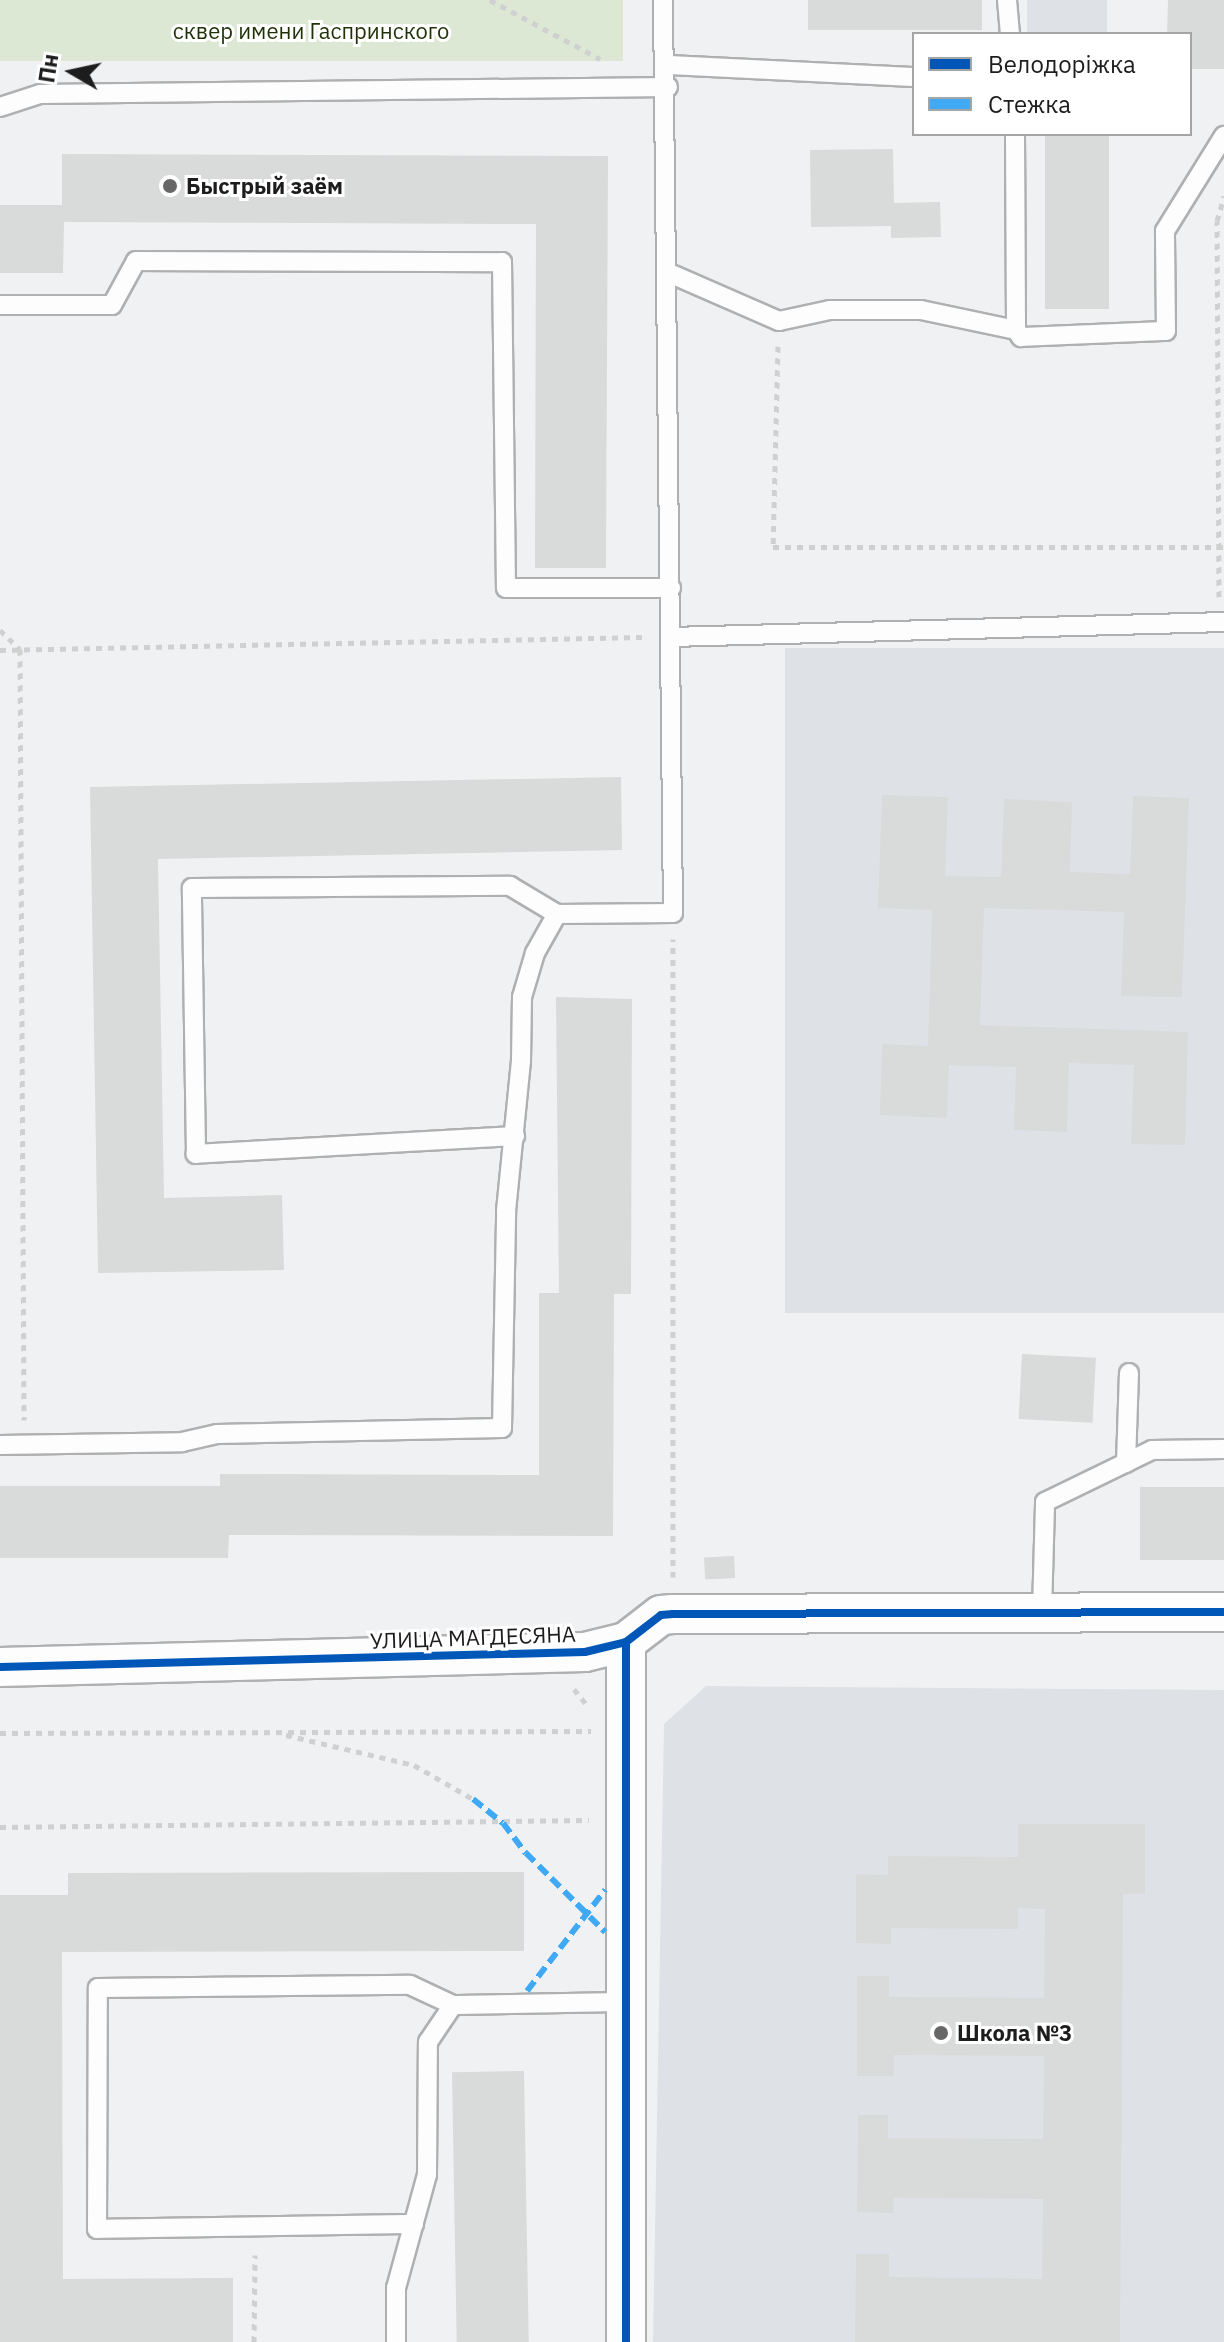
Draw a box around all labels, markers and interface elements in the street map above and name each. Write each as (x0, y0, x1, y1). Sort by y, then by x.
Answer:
park label: сквер имени Гаспринского (173, 18, 449, 44)
north arrow (32, 32, 112, 112)
legend (912, 32, 1192, 136)
text: Велодоріжка (988, 48, 1136, 80)
text: Пн (31, 52, 64, 85)
text: Стежка (988, 88, 1071, 120)
place label: Быстрый заём (186, 173, 343, 199)
marker: Быстрый заём (161, 177, 179, 195)
street label: УЛИЦА МАГДЕСЯНА (370, 1620, 576, 1654)
place label: Школа №3 (957, 2020, 1072, 2046)
marker: Школа №3 (932, 2024, 950, 2042)

